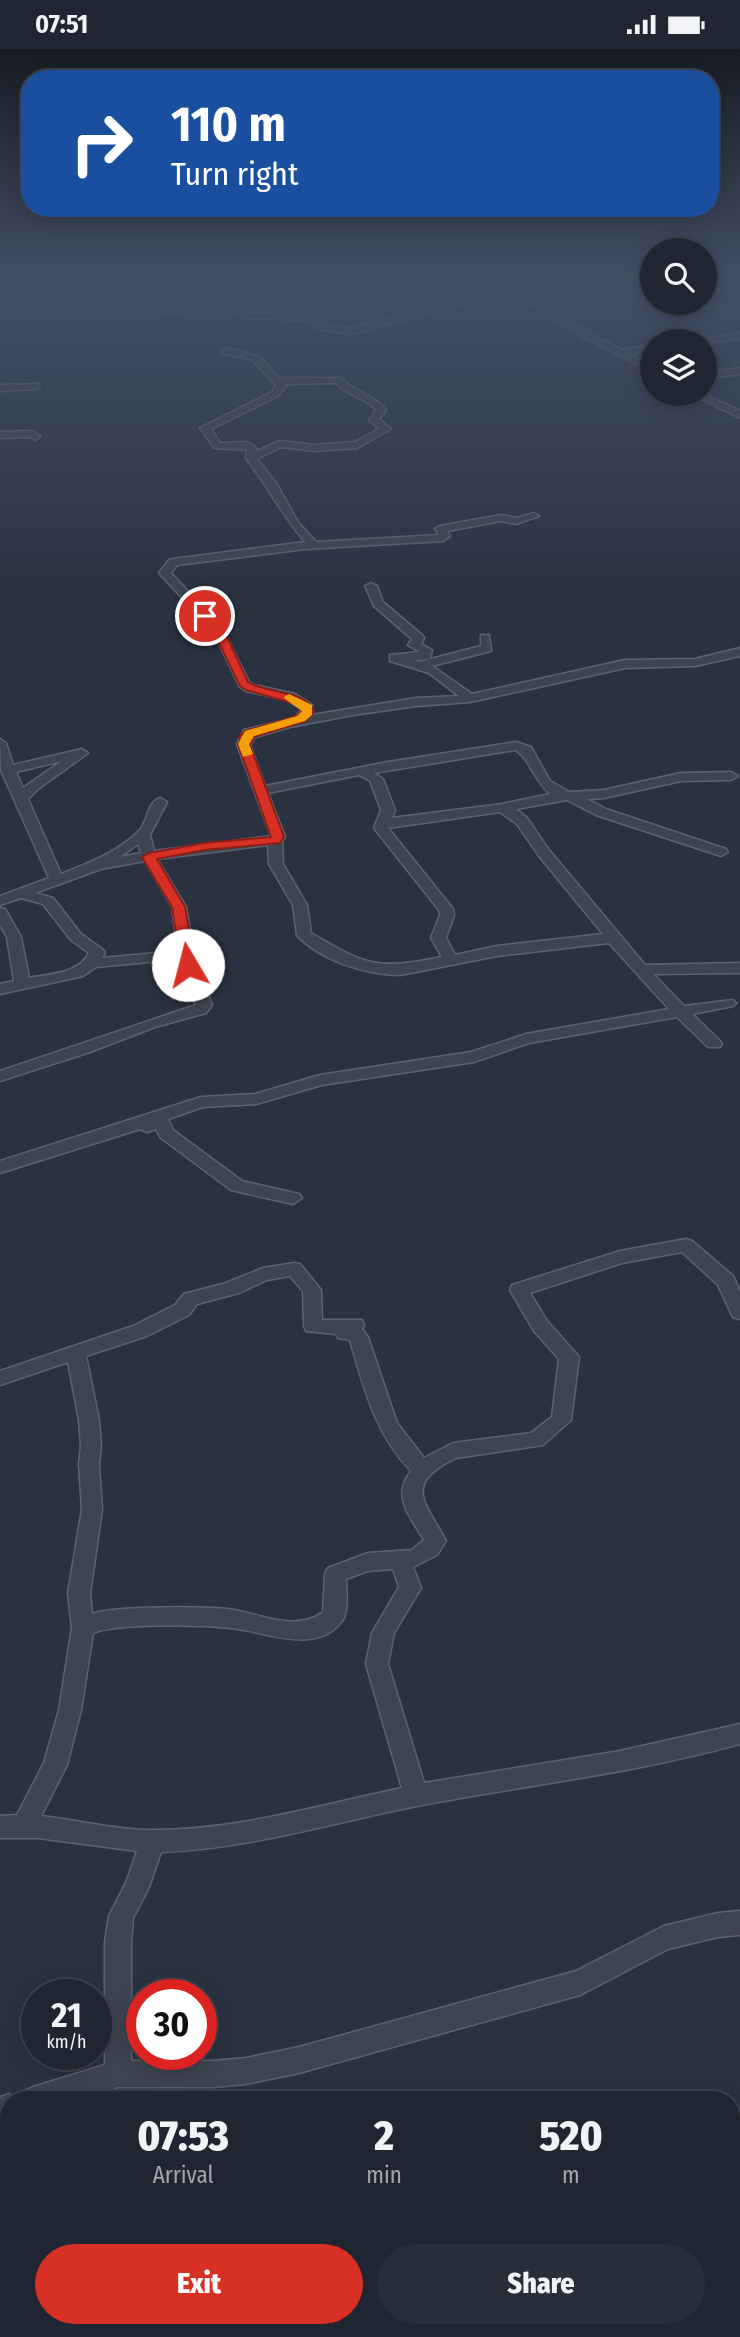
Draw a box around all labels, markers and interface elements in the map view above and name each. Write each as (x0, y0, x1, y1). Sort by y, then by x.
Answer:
text: 07:51 (35, 9, 88, 40)
text: 110 m (171, 95, 286, 154)
icon: right (56, 98, 147, 189)
text: Turn right (171, 155, 298, 193)
map controls (640, 238, 717, 406)
button: search (640, 238, 717, 315)
button: layers (640, 329, 717, 406)
pin (175, 586, 235, 646)
icon: arrive (186, 597, 224, 635)
position arrow (151, 928, 225, 1002)
speed limit sign: 30 (126, 1979, 217, 2070)
text: 21 (51, 1994, 82, 2036)
text: km/h (46, 2031, 87, 2053)
text: 07:53 (137, 2111, 229, 2161)
text: 2 (374, 2111, 394, 2161)
text: 520 (539, 2111, 603, 2161)
text: Arrival (153, 2161, 214, 2189)
text: min (366, 2161, 402, 2189)
text: m (562, 2161, 580, 2189)
button: Exit (35, 2244, 363, 2324)
button: Share (377, 2244, 705, 2324)

